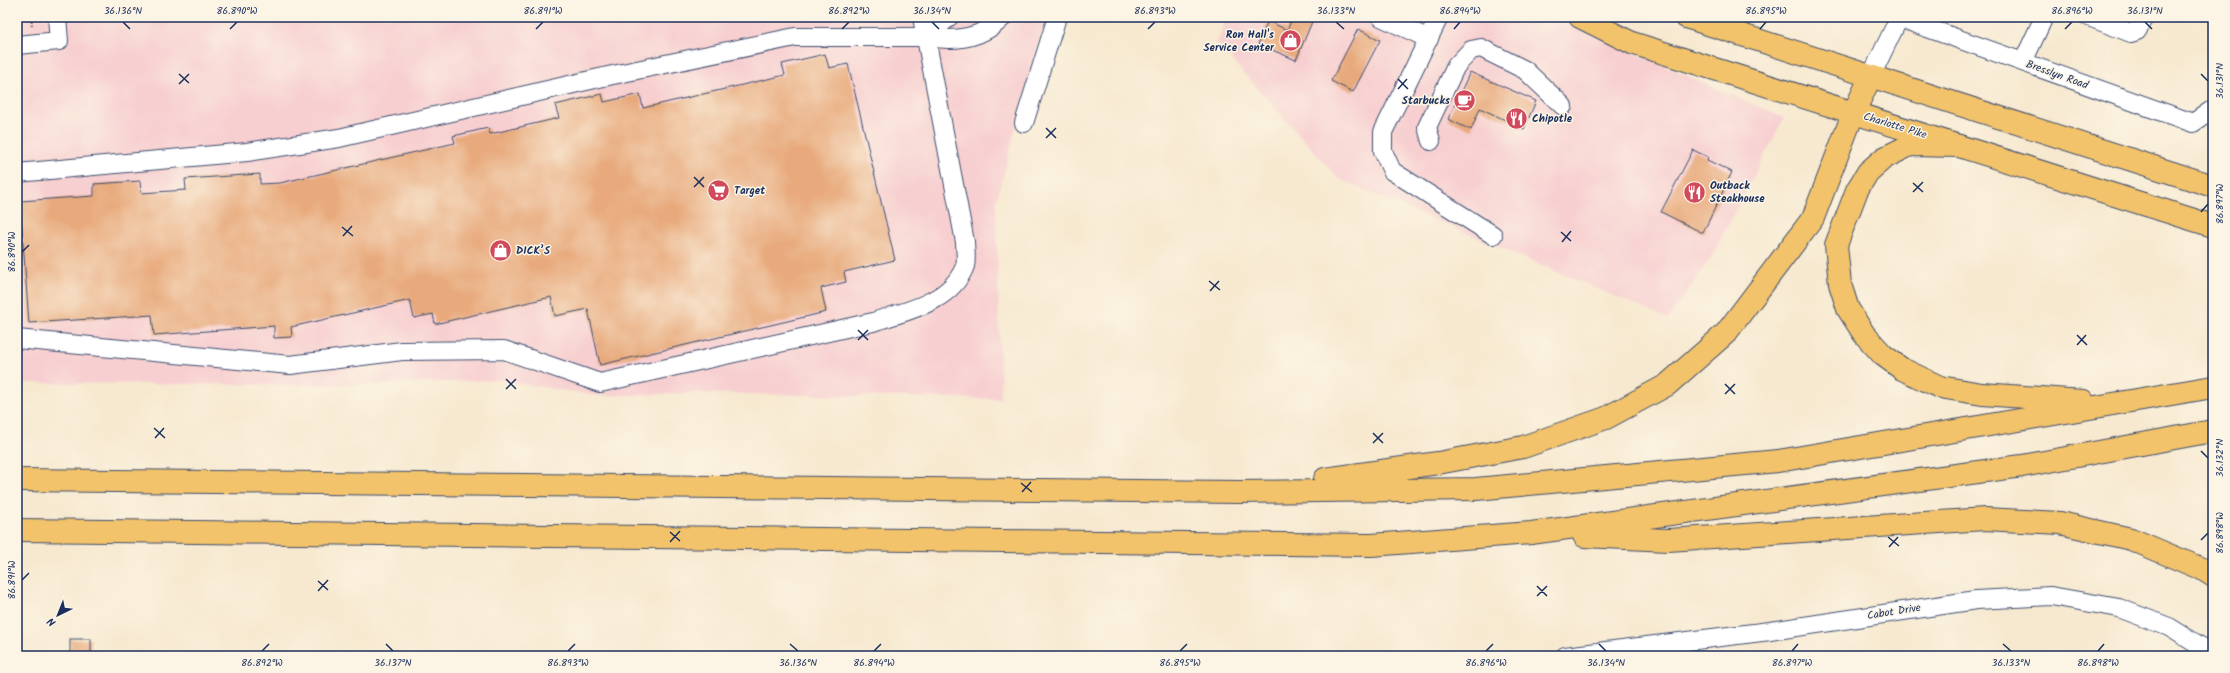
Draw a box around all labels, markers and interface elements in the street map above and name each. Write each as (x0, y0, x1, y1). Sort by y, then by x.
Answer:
text: 36.136°N (104, 3, 142, 19)
text: 86.890°W (216, 3, 258, 19)
text: 86.891°W (523, 3, 563, 19)
text: 86.892°W (828, 3, 870, 19)
text: 36.134°N (913, 3, 951, 19)
text: 86.893°W (1134, 3, 1176, 19)
text: 36.133°N (1317, 3, 1355, 19)
text: 86.894°W (1439, 3, 1481, 19)
text: 86.895°W (1745, 3, 1787, 19)
text: 86.896°W (2051, 3, 2093, 19)
text: 36.131°N (2127, 3, 2163, 19)
place label: Ron Hall's Service Center (1204, 26, 1275, 57)
shop icon: Ron Hall's Service Center (1277, 28, 1303, 54)
street label: Bresslyn Road (2023, 55, 2091, 95)
text: 36.131°N (2212, 63, 2228, 99)
cafe icon: Starbucks (1452, 88, 1478, 114)
place label: Starbucks (1402, 92, 1451, 110)
restaurant icon: Chipotle (1503, 106, 1529, 132)
street label: Charlotte Pike (1861, 108, 1929, 144)
place label: Chipotle (1532, 110, 1573, 128)
place label: Outback Steakhouse (1710, 177, 1765, 208)
supermarket icon: Target (706, 178, 732, 204)
restaurant icon: Outback Steakhouse (1682, 179, 1708, 205)
place label: Target (734, 182, 766, 200)
text: 86.897°W (2212, 183, 2228, 224)
text: 86.890°W (4, 231, 20, 273)
shop icon: DICK’S (488, 238, 514, 264)
place label: DICK’S (516, 242, 551, 260)
text: 36.132°N (2212, 439, 2228, 477)
text: 86.898°W (2212, 512, 2228, 554)
text: 86.891°W (4, 560, 20, 600)
north arrow (38, 595, 78, 635)
street label: Cabot Drive (1866, 599, 1922, 625)
text: N (43, 613, 61, 631)
text: 86.892°W (241, 655, 283, 671)
text: 36.137°N (374, 655, 412, 671)
text: 86.893°W (547, 655, 589, 671)
text: 36.136°N (779, 655, 817, 671)
text: 86.894°W (853, 655, 895, 671)
text: 86.895°W (1159, 655, 1201, 671)
text: 86.896°W (1465, 655, 1507, 671)
text: 36.134°N (1587, 655, 1625, 671)
text: 86.897°W (1772, 655, 1813, 671)
text: 36.133°N (1992, 655, 2030, 671)
text: 86.898°W (2077, 655, 2119, 671)

